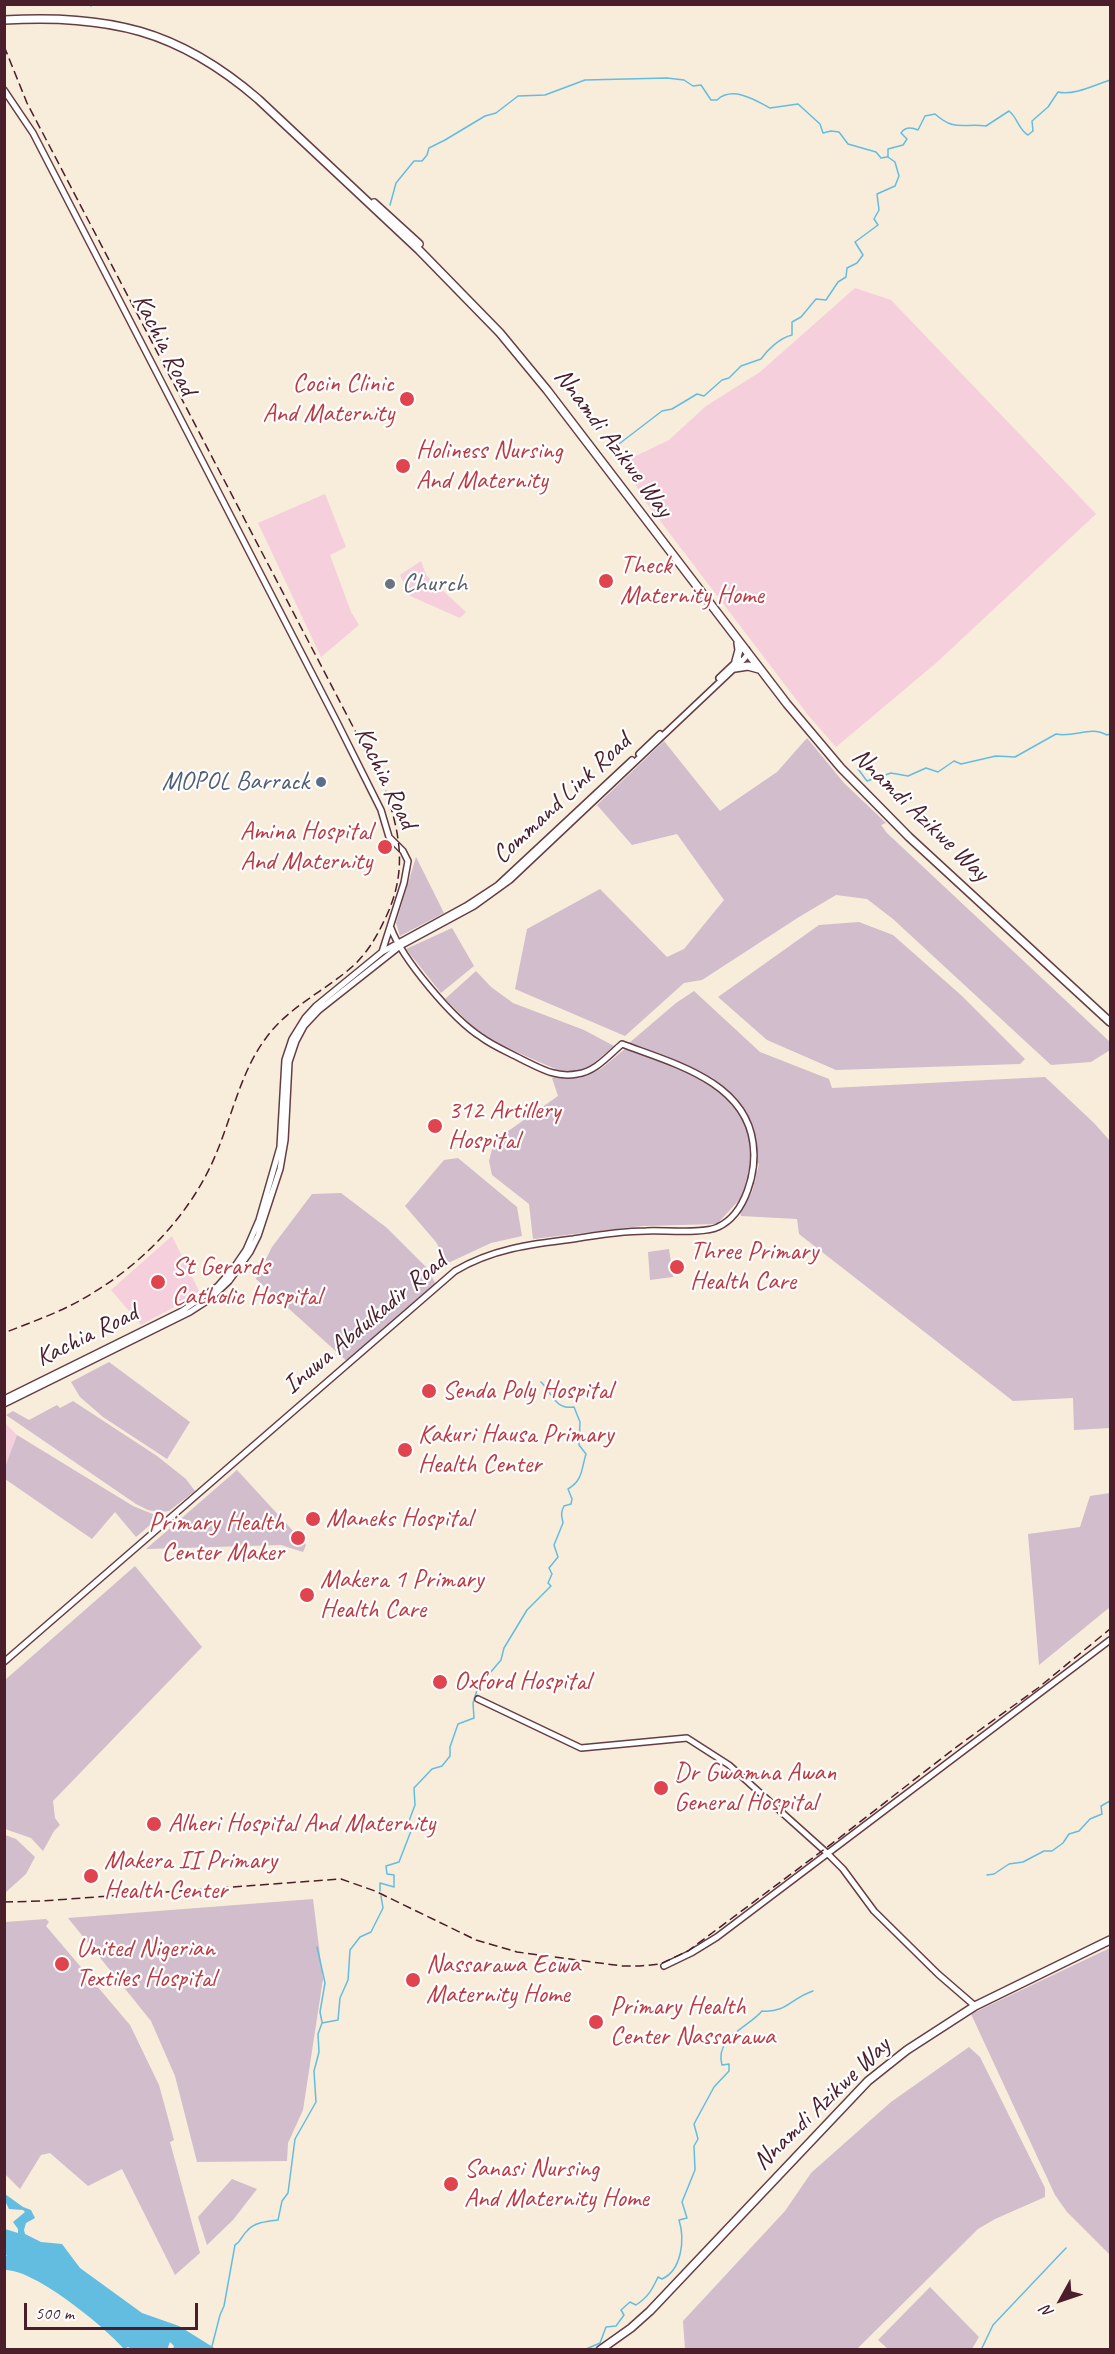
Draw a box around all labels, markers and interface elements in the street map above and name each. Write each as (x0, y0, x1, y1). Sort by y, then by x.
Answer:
street label: Kachia Road (125, 289, 203, 401)
street label: Nnamdi Azikwe Way (547, 362, 679, 524)
place label: Cocin Clinic And Maternity (262, 368, 394, 430)
marker: Cocin Clinic And Maternity (398, 390, 416, 408)
place label: Holiness Nursing And Maternity (416, 435, 562, 496)
marker: Holiness Nursing And Maternity (394, 457, 412, 475)
place label: Theck Maternity Home (620, 550, 764, 612)
place label: Church (402, 568, 467, 600)
marker: Theck Maternity Home (597, 572, 615, 590)
marker: Church (383, 577, 397, 591)
street label: Kachia Road (347, 722, 423, 834)
street label: Command Link Road (486, 727, 638, 871)
street label: Nnamdi Azikwe Way (845, 742, 995, 888)
place label: MOPOL Barrack (162, 766, 309, 798)
marker: MOPOL Barrack (314, 775, 328, 789)
place label: Amina Hospital And Maternity (240, 816, 372, 878)
marker: Amina Hospital And Maternity (376, 838, 394, 856)
place label: 312 Artillery Hospital (448, 1095, 560, 1156)
marker: 312 Artillery Hospital (426, 1117, 444, 1135)
place label: Three Primary Health Care (690, 1236, 818, 1298)
street label: Inuwa Abdulkadir Road (277, 1246, 453, 1402)
place label: St Gerards Catholic Hospital (172, 1251, 321, 1312)
marker: Three Primary Health Care (668, 1258, 686, 1276)
marker: St Gerards Catholic Hospital (149, 1273, 167, 1291)
street label: Kachia Road (31, 1298, 143, 1374)
place label: Senda Poly Hospital (442, 1375, 612, 1407)
marker: Senda Poly Hospital (420, 1382, 438, 1400)
place label: Kakuri Hausa Primary Health Center (418, 1419, 613, 1480)
marker: Kakuri Hausa Primary Health Center (396, 1441, 414, 1459)
place label: Maneks Hospital (326, 1503, 472, 1535)
place label: Primary Health Center Maker (148, 1507, 284, 1568)
marker: Maneks Hospital (304, 1510, 322, 1528)
marker: Primary Health Center Maker (289, 1529, 307, 1547)
place label: Makera 1 Primary Health Care (320, 1564, 483, 1625)
marker: Makera 1 Primary Health Care (298, 1586, 316, 1604)
place label: Oxford Hospital (454, 1666, 590, 1698)
marker: Oxford Hospital (431, 1673, 449, 1691)
place label: Dr Gwamna Awan General Hospital (674, 1757, 836, 1818)
marker: Dr Gwamna Awan General Hospital (652, 1779, 670, 1797)
place label: Alheri Hospital And Maternity (168, 1808, 435, 1840)
marker: Alheri Hospital And Maternity (145, 1815, 163, 1833)
place label: Makera II Primary Health Center (104, 1845, 277, 1906)
marker: Makera II Primary Health Center (82, 1867, 100, 1885)
place label: United Nigerian Textiles Hospital (76, 1933, 215, 1994)
place label: Nassarawa Ecwa Maternity Home (426, 1949, 580, 2010)
marker: United Nigerian Textiles Hospital (53, 1955, 71, 1973)
marker: Nassarawa Ecwa Maternity Home (404, 1971, 422, 1989)
place label: Primary Health Center Nassarawa (610, 1991, 775, 2052)
marker: Primary Health Center Nassarawa (587, 2013, 605, 2031)
street label: Nnamdi Azikwe Way (747, 2031, 897, 2177)
place label: Sanasi Nursing And Maternity Home (464, 2153, 649, 2214)
marker: Sanasi Nursing And Maternity Home (442, 2175, 460, 2193)
north arrow (1031, 2270, 1091, 2330)
scale bar (27, 2291, 201, 2329)
text: N (1036, 2301, 1058, 2322)
text: 500 m (35, 2302, 74, 2324)

